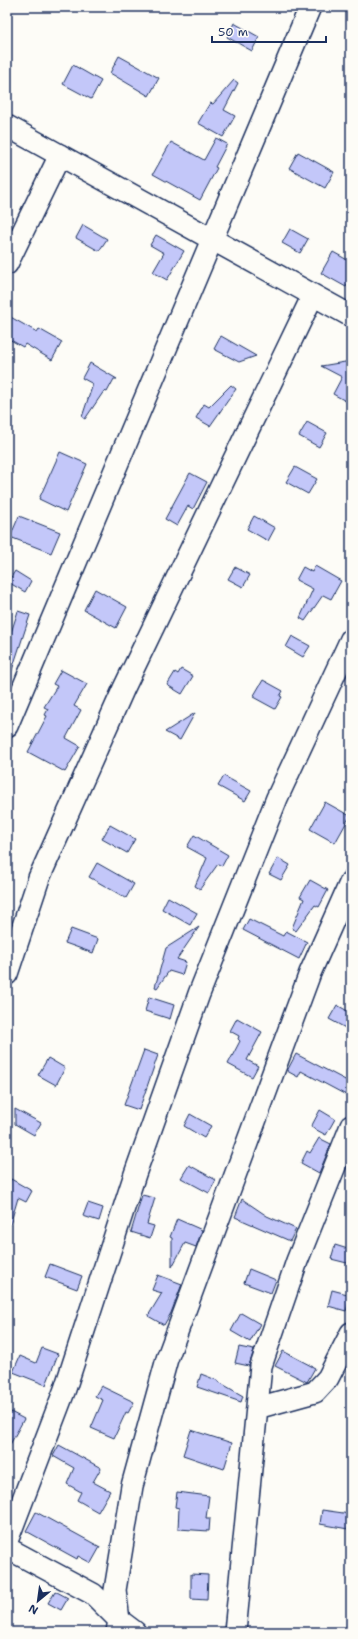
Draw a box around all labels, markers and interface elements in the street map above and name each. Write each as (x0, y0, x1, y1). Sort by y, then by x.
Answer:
scale bar (212, 18, 326, 44)
text: 50 m (218, 24, 248, 40)
north arrow (18, 1581, 58, 1621)
text: N (26, 1600, 41, 1618)

